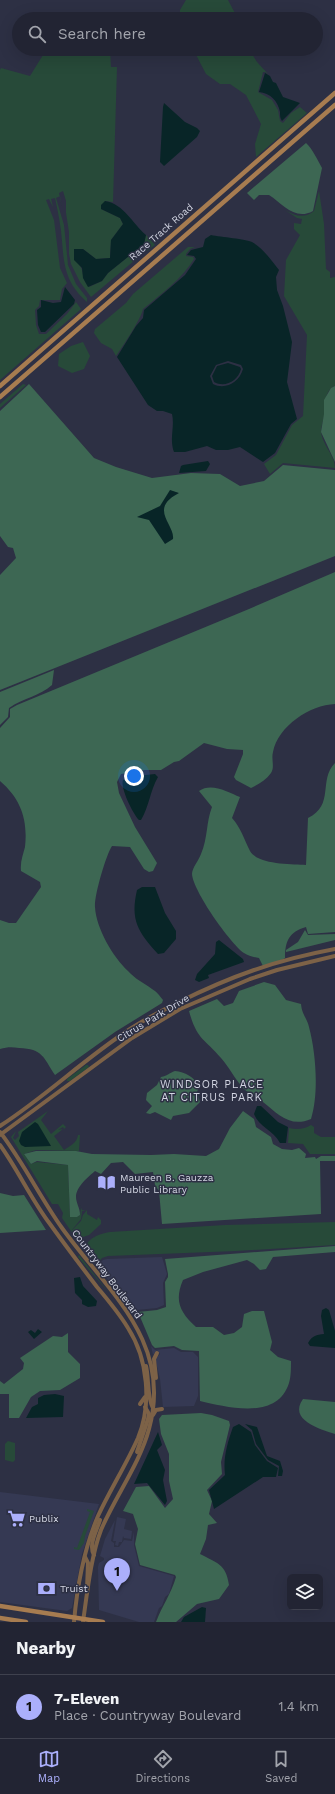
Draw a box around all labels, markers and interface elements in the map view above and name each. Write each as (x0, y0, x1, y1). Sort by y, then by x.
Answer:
search box (12, 12, 323, 56)
icon: search (26, 23, 48, 45)
text: Search here (58, 25, 146, 43)
street label: Race Track Road (127, 201, 195, 263)
your location (124, 766, 144, 786)
street label: Citrus Park Drive (115, 992, 191, 1044)
district label: WINDSOR PLACE AT CITRUS PARK (160, 1078, 264, 1104)
place label: Maureen B. Gauzza Public Library (120, 1172, 214, 1195)
library icon: Maureen B. Gauzza Public Library (97, 1173, 117, 1193)
street label: Countryway Boulevard (70, 1227, 144, 1321)
supermarket icon: Publix (6, 1508, 26, 1528)
place label: Publix (29, 1513, 59, 1524)
pin: 1 (104, 1558, 130, 1591)
map controls (287, 1574, 323, 1610)
button: layers (287, 1574, 323, 1610)
bank icon: Truist (37, 1578, 57, 1598)
place label: Truist (60, 1583, 89, 1594)
text: Nearby (16, 1638, 75, 1658)
text: 7-Eleven (54, 1690, 119, 1708)
text: 1 (26, 1699, 32, 1714)
text: 1.4 km (278, 1699, 319, 1714)
text: Place · Countryway Boulevard (54, 1708, 241, 1723)
tab: Map (38, 1748, 60, 1785)
tab: Directions (136, 1748, 190, 1785)
tab: Saved (265, 1748, 297, 1785)

